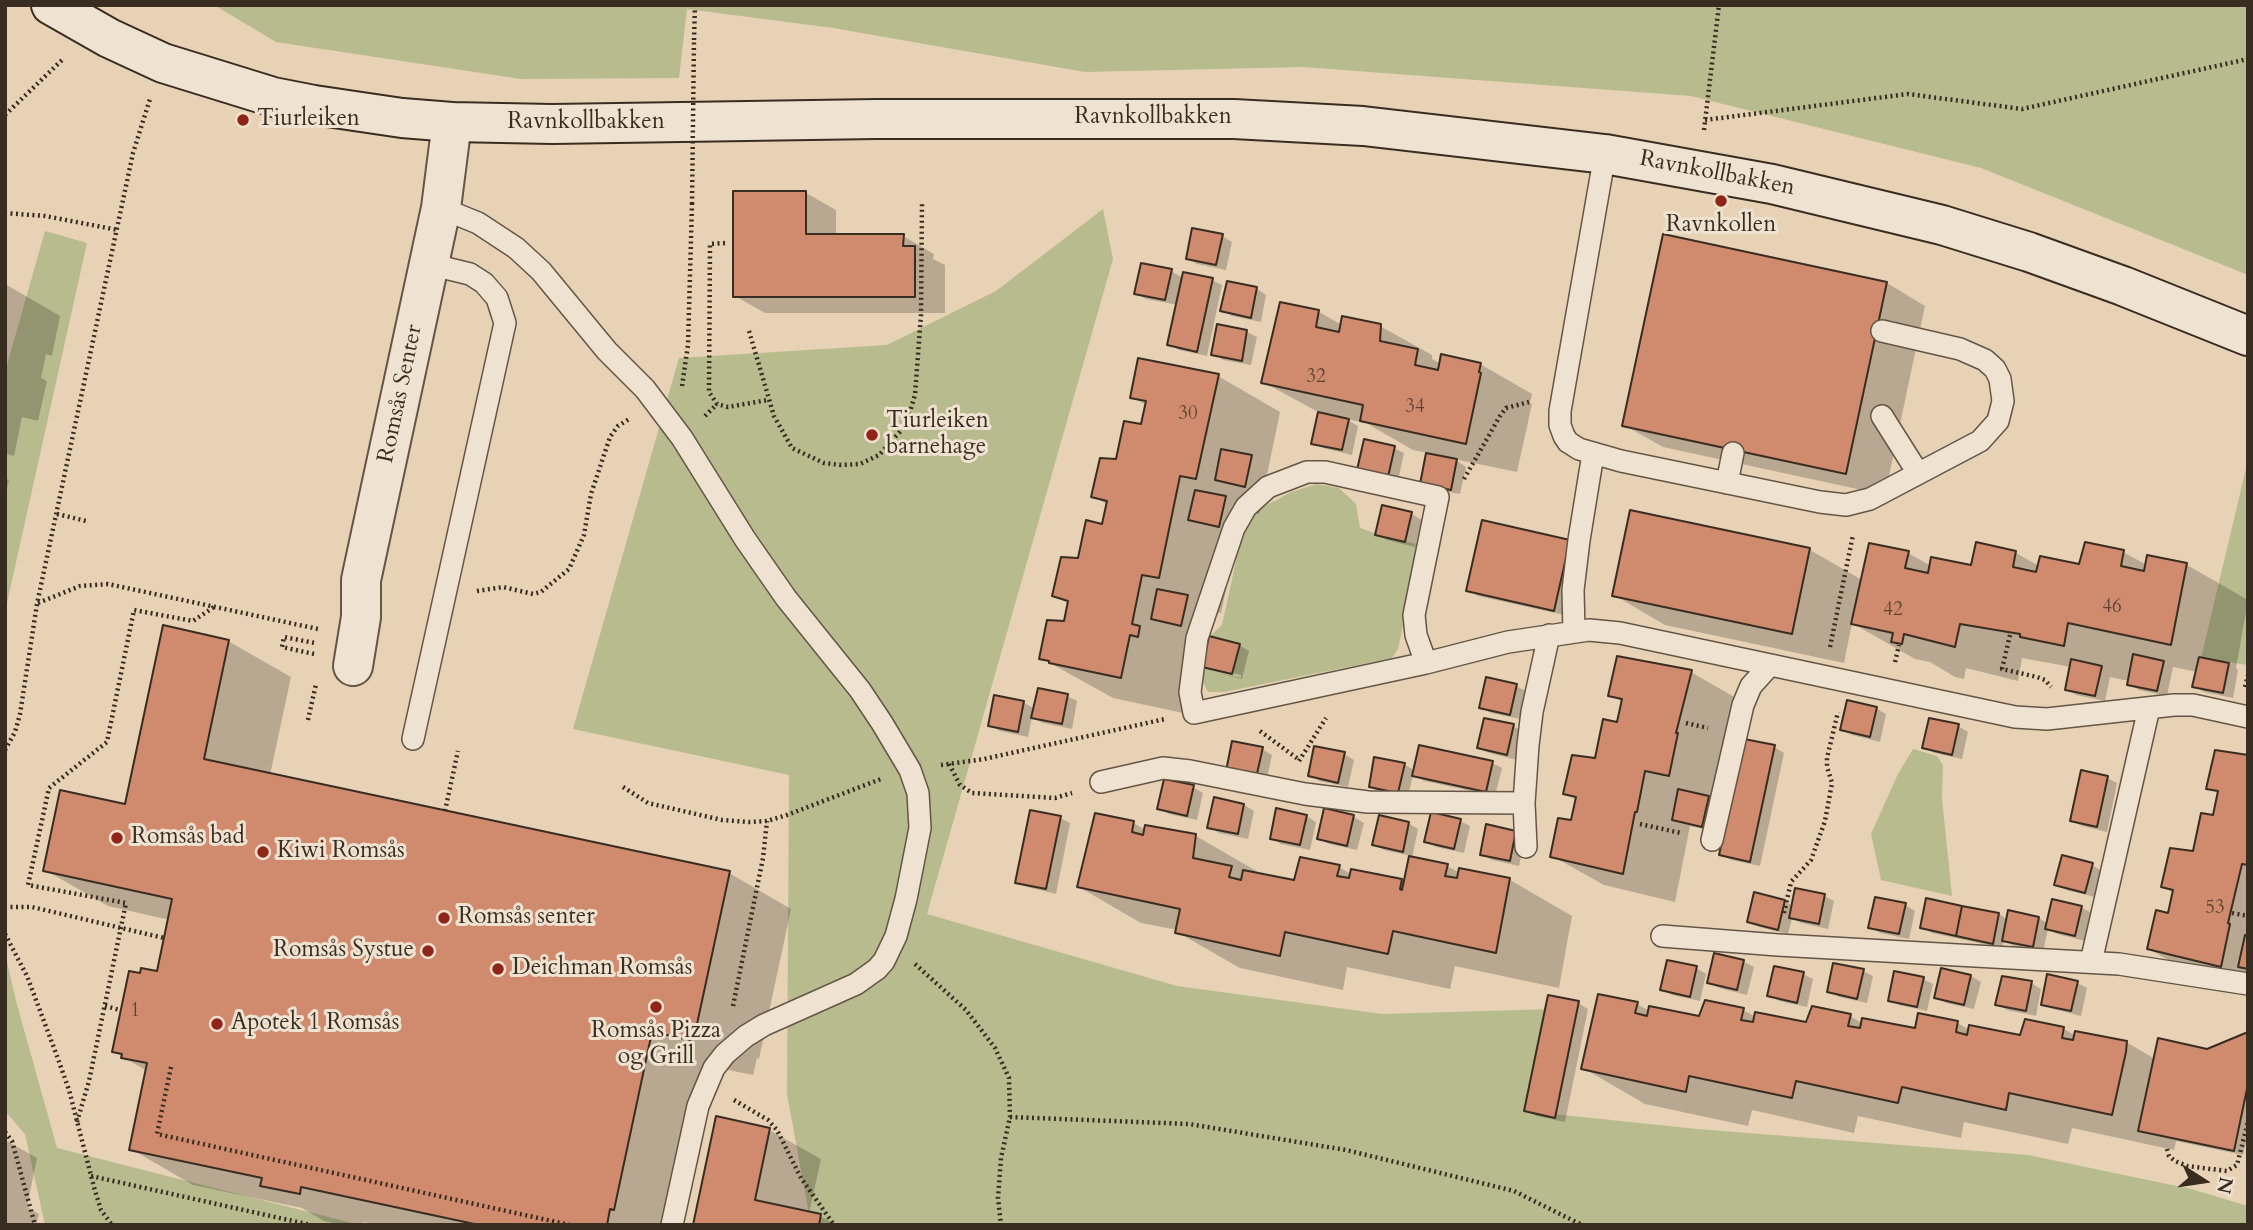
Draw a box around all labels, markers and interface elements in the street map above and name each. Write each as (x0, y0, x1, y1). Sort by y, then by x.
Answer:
street label: Ravnkollbakken (1074, 104, 1232, 132)
place label: Tiurleiken (257, 106, 360, 134)
street label: Ravnkollbakken (507, 109, 665, 137)
marker: Tiurleiken (235, 112, 251, 128)
street label: Ravnkollbakken (1637, 145, 1797, 203)
marker: Ravnkollen (1713, 193, 1729, 209)
place label: Ravnkollen (1666, 212, 1776, 240)
street label: Romsås Senter (373, 322, 429, 466)
house number: 32 (1306, 367, 1326, 389)
house number: 34 (1405, 397, 1425, 419)
house number: 30 (1178, 404, 1198, 426)
place label: Tiurleiken barnehage (886, 408, 989, 462)
marker: Tiurleiken barnehage (864, 427, 880, 443)
house number: 46 (2102, 597, 2122, 619)
house number: 42 (1883, 600, 1903, 622)
place label: Romsås bad (131, 824, 245, 852)
marker: Romsås bad (109, 830, 125, 846)
place label: Kiwi Romsås (277, 838, 405, 866)
marker: Kiwi Romsås (255, 844, 271, 860)
house number: 53 (2205, 898, 2225, 920)
place label: Romsås senter (458, 904, 595, 932)
marker: Romsås senter (436, 910, 452, 926)
place label: Romsås Systue (273, 937, 414, 965)
marker: Romsås Systue (420, 943, 436, 959)
place label: Deichman Romsås (512, 955, 692, 983)
marker: Deichman Romsås (490, 961, 506, 977)
marker: Romsås Pizza og Grill (648, 999, 664, 1015)
house number: 1 (130, 1001, 140, 1023)
place label: Apotek 1 Romsås (231, 1010, 399, 1038)
marker: Apotek 1 Romsås (209, 1016, 225, 1032)
place label: Romsås Pizza og Grill (591, 1018, 721, 1072)
north arrow (2169, 1146, 2239, 1216)
text: N (2210, 1175, 2239, 1196)

